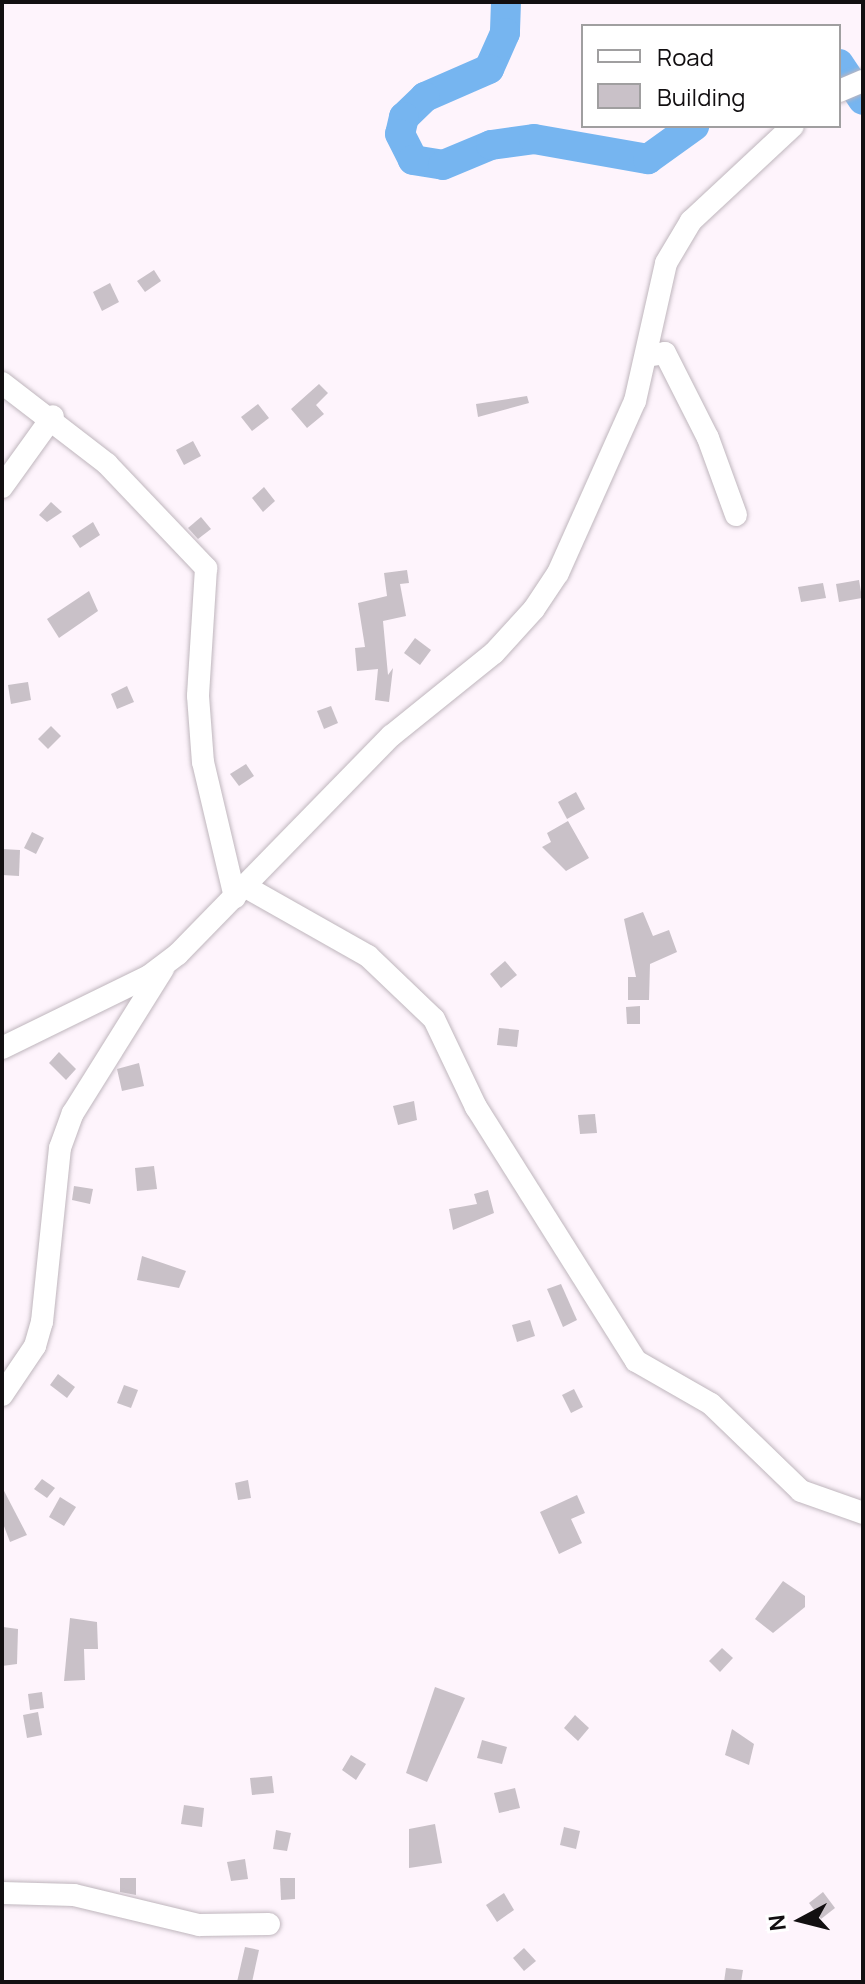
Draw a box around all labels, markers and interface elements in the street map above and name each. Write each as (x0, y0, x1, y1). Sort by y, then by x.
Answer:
legend (581, 24, 841, 128)
text: Road (657, 40, 714, 73)
text: Building (657, 80, 745, 113)
north arrow (761, 1880, 841, 1960)
text: N (761, 1913, 793, 1933)

